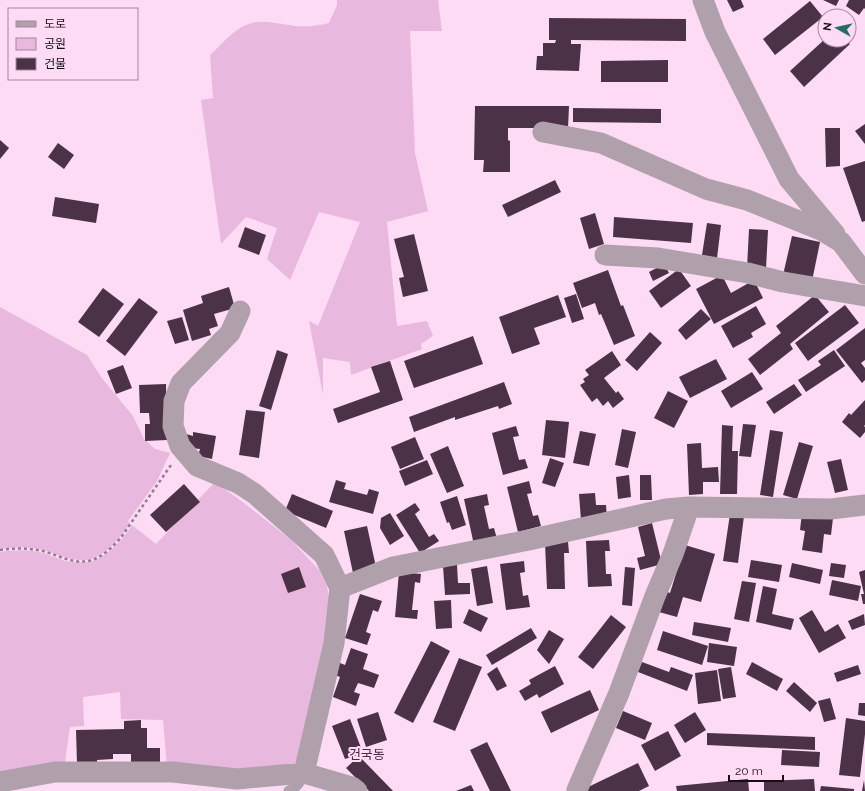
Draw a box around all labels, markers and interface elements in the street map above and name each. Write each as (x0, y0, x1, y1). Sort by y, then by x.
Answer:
legend (8, 8, 138, 80)
north arrow (817, 8, 857, 48)
text: 도로 (44, 17, 66, 31)
text: N (821, 22, 835, 32)
text: 공원 (44, 37, 66, 51)
text: 건물 (44, 57, 66, 71)
district label: 건국동 (349, 747, 385, 762)
scale bar (729, 757, 783, 783)
text: 20 m (735, 764, 763, 778)

